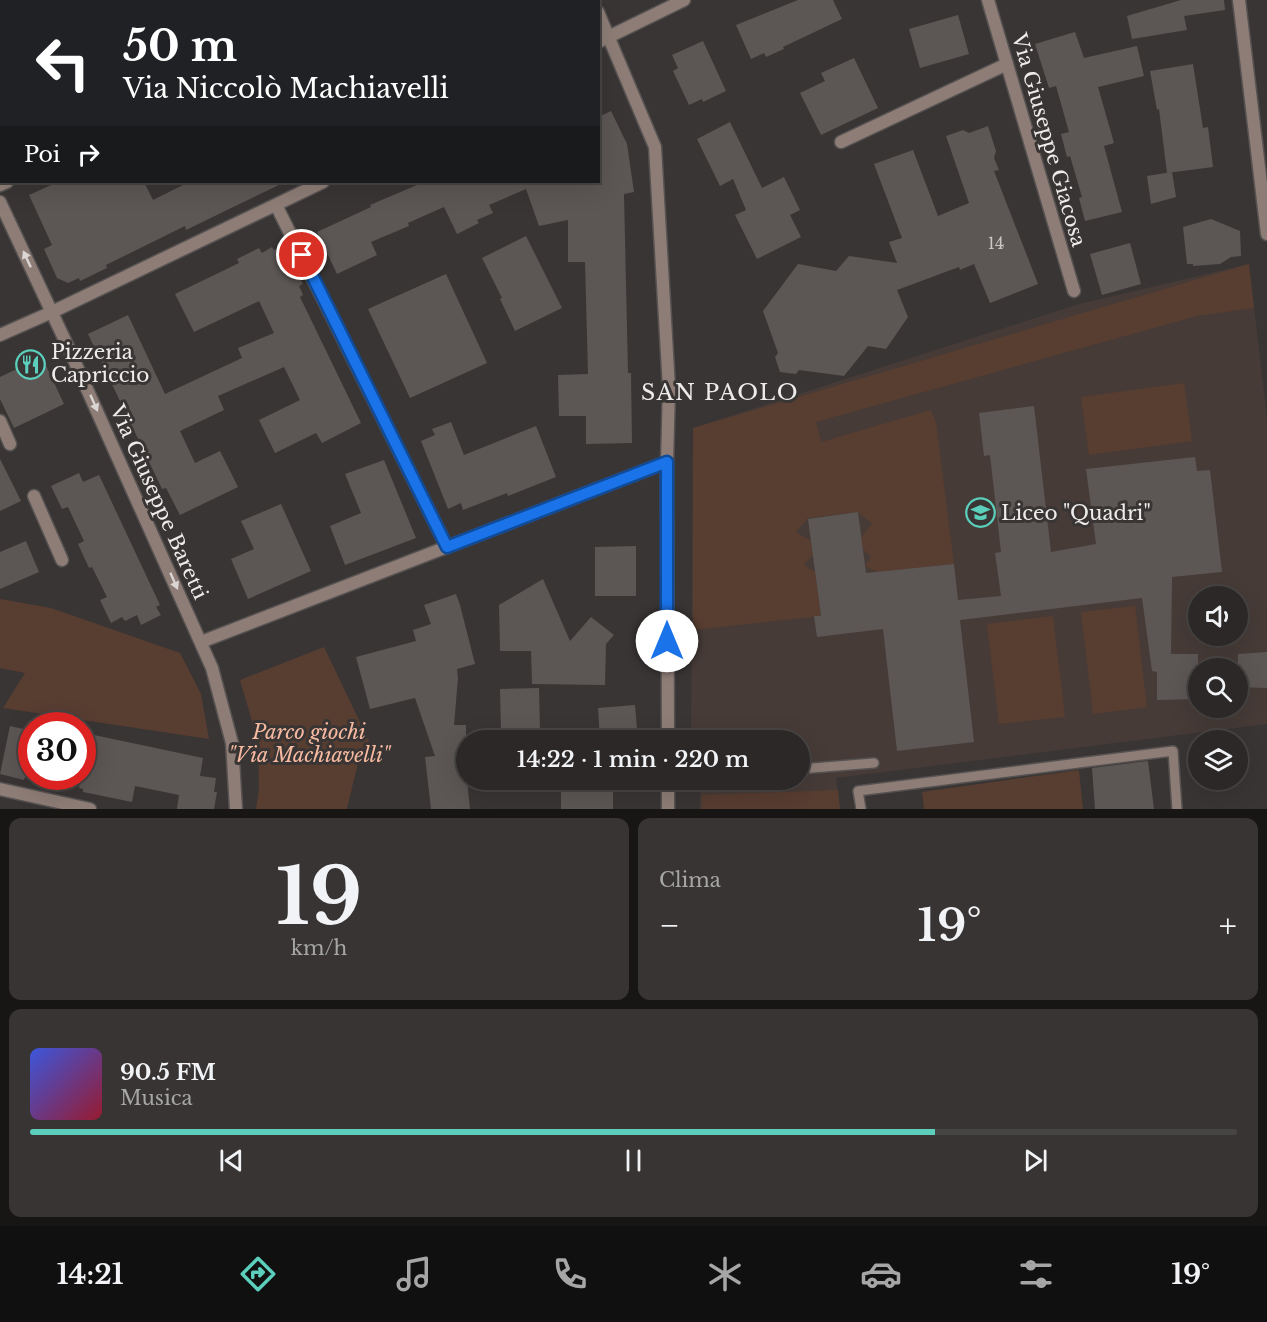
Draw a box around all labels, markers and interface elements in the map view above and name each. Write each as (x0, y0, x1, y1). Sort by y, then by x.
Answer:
text: 50 m (123, 20, 237, 72)
icon: left (24, 24, 102, 102)
street label: Via Giuseppe Giacosa (1007, 30, 1091, 250)
text: Via Niccolò Machiavelli (123, 72, 449, 105)
icon: right (72, 138, 105, 171)
text: Poi (24, 141, 60, 168)
pin (276, 229, 327, 280)
house number: 14 (988, 233, 1004, 253)
icon: arrive (285, 238, 318, 271)
one-way arrow (22, 251, 31, 268)
place label: Pizzeria Capriccio (51, 340, 149, 387)
restaurant icon: Pizzeria Capriccio (14, 348, 46, 380)
district label: SAN PAOLO (641, 379, 799, 406)
one-way arrow (89, 395, 99, 413)
street label: Via Giuseppe Baretti (105, 400, 213, 603)
school or university icon: Liceo "Quadri" (964, 497, 996, 529)
place label: Liceo "Quadri" (1001, 501, 1151, 525)
one-way arrow (169, 573, 178, 590)
map controls (1188, 586, 1248, 790)
button: sound (1188, 586, 1248, 646)
position arrow (635, 609, 699, 673)
button: search (1188, 658, 1248, 718)
speed limit sign: 30 (18, 712, 96, 790)
park label: Parco giochi "Via Machiavelli" (228, 720, 392, 767)
button: layers (1188, 730, 1248, 790)
text: 14:22 · 1 min · 220 m (517, 746, 749, 773)
text: 19 (276, 848, 362, 945)
text: Clima (659, 868, 721, 892)
text: 19° (917, 897, 982, 953)
text: − (659, 905, 680, 946)
text: + (1219, 905, 1237, 946)
text: km/h (291, 936, 347, 960)
text: 90.5 FM (120, 1059, 216, 1086)
text: Musica (120, 1086, 193, 1110)
icon: previous (215, 1144, 248, 1177)
icon: pause (617, 1144, 650, 1177)
icon: next (1019, 1144, 1052, 1177)
icon: directions (237, 1253, 279, 1295)
icon: music (393, 1253, 435, 1295)
icon: phone (549, 1253, 591, 1295)
icon: climate (704, 1253, 746, 1295)
icon: car (860, 1253, 902, 1295)
icon: filters (1015, 1253, 1057, 1295)
text: 14:21 (57, 1258, 124, 1291)
text: 19° (1171, 1258, 1210, 1291)

